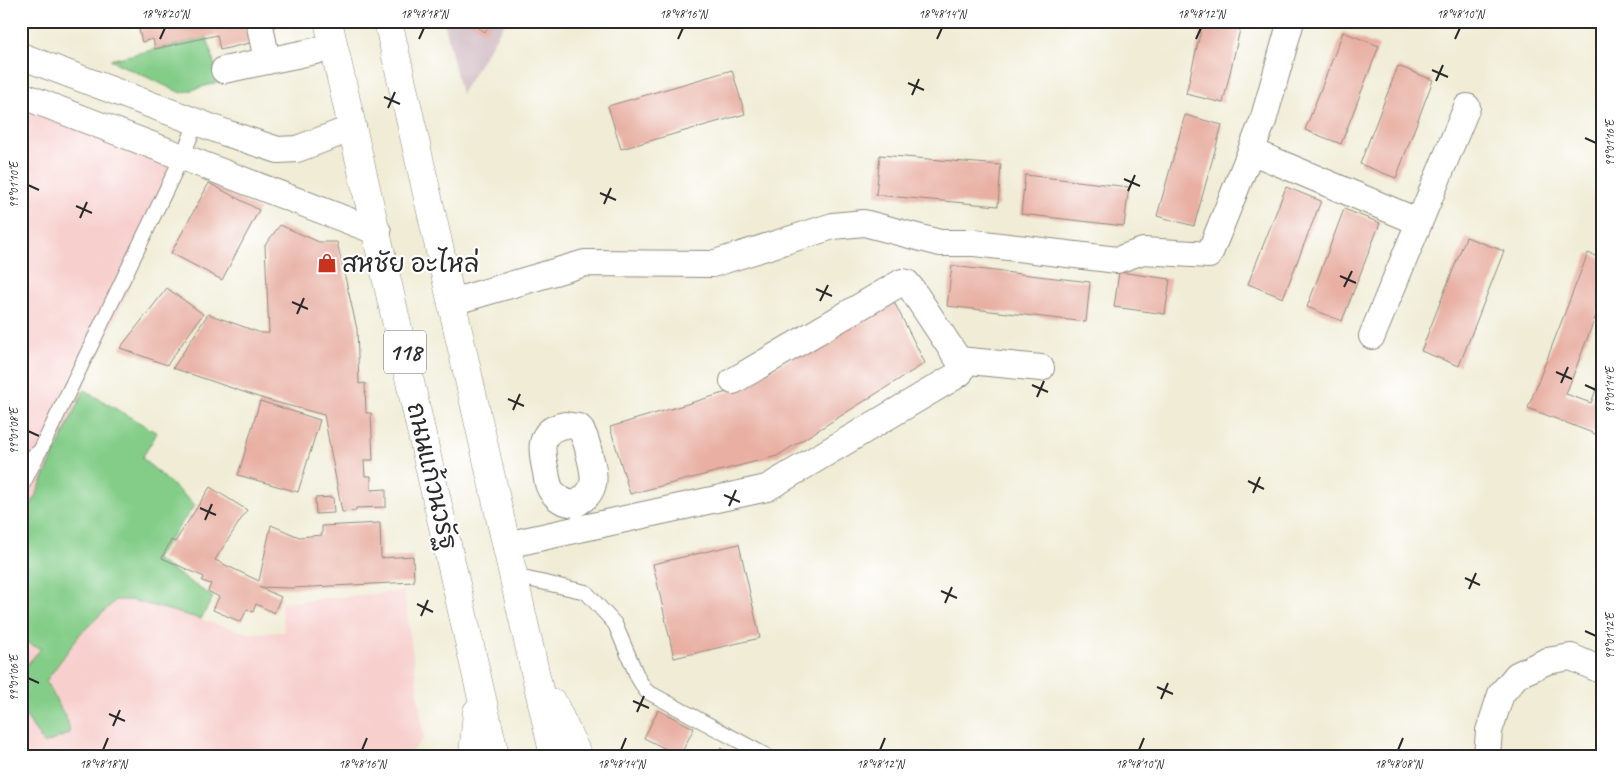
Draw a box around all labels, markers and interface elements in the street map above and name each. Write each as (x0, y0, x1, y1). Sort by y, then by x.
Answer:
text: 18°48'20"N (141, 6, 190, 22)
text: 18°48'18"N (400, 6, 449, 22)
text: 18°48'16"N (659, 6, 708, 22)
text: 18°48'14"N (918, 6, 967, 22)
text: 18°48'12"N (1177, 6, 1226, 22)
text: 18°48'10"N (1436, 6, 1485, 22)
text: 99°01'16"E (1602, 118, 1618, 166)
text: 99°01'10"E (6, 160, 22, 208)
place label: สหชัย อะไหล่ (342, 247, 479, 280)
shop icon: สหชัย อะไหล่ (316, 252, 338, 274)
road number: 118 (384, 331, 426, 374)
text: 99°01'14"E (1602, 365, 1618, 413)
street label: ถนนแก้วนวรัฐ (400, 399, 465, 553)
text: 99°01'08"E (6, 406, 22, 454)
text: 99°01'12"E (1602, 611, 1618, 659)
text: 99°01'06"E (6, 653, 22, 701)
text: 18°48'18"N (79, 756, 128, 772)
text: 18°48'16"N (338, 756, 387, 772)
text: 18°48'14"N (597, 756, 646, 772)
text: 18°48'12"N (856, 756, 905, 772)
text: 18°48'10"N (1115, 756, 1164, 772)
text: 18°48'08"N (1374, 756, 1423, 772)

